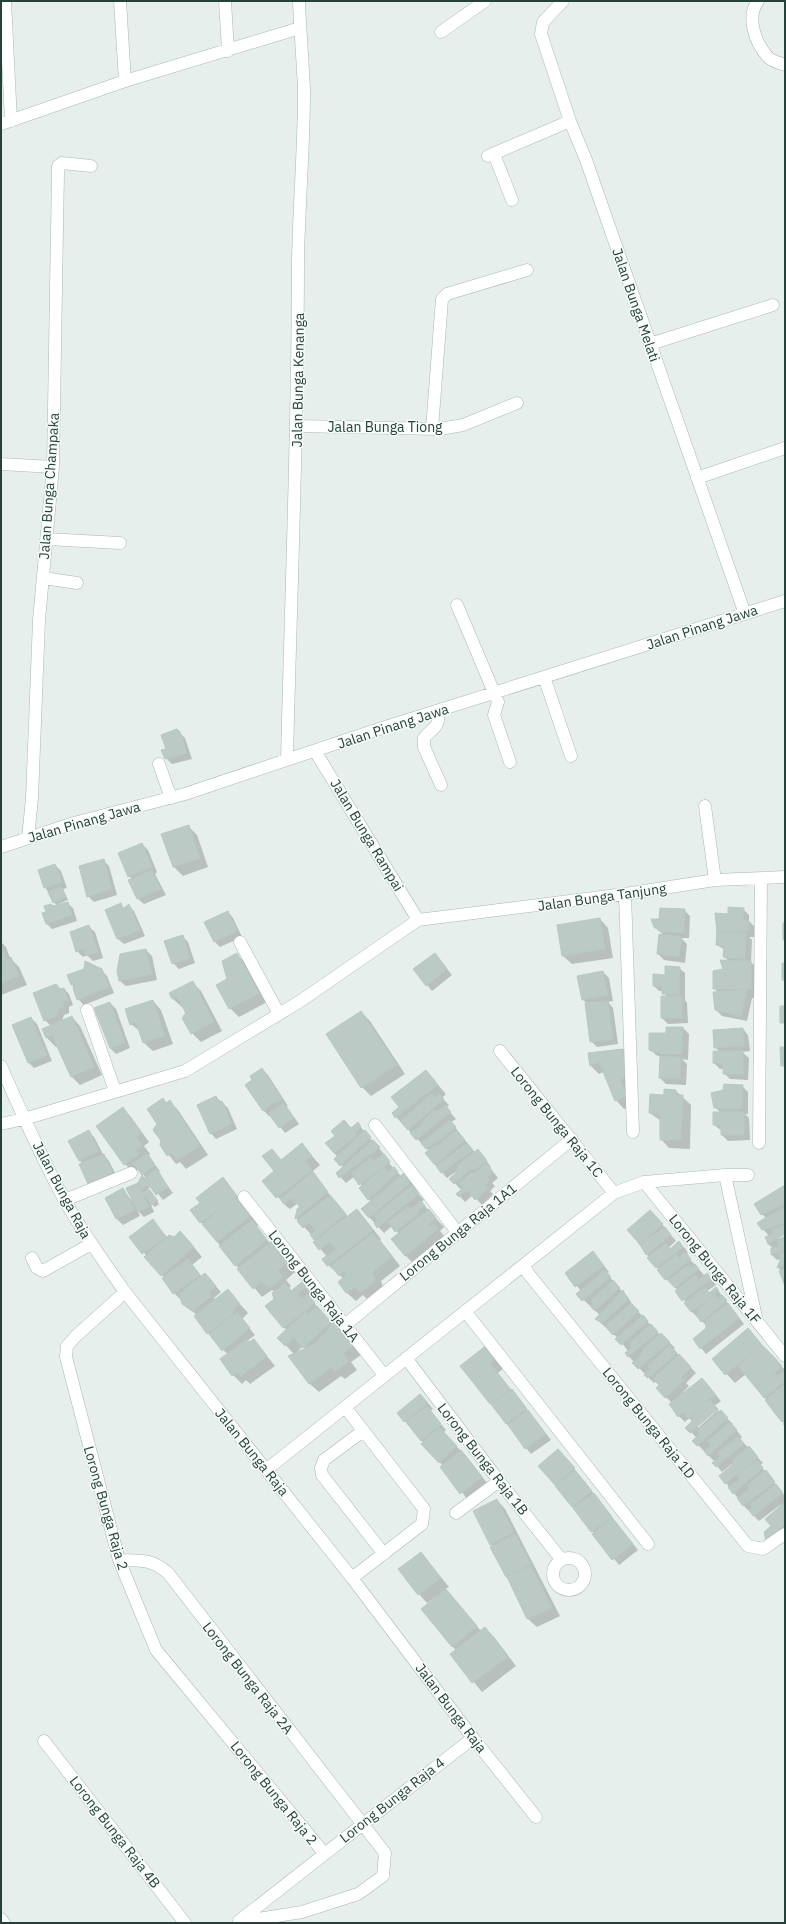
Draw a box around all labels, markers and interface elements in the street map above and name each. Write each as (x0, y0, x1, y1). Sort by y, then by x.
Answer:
street label: Jalan Bunga Melati (608, 246, 664, 364)
street label: Jalan Bunga Kenanga (288, 312, 308, 448)
street label: Jalan Bunga Champaka (35, 412, 63, 560)
street label: Jalan Bunga Tiong (327, 418, 443, 436)
street label: Jalan Pinang Jawa (644, 600, 760, 653)
street label: Jalan Pinang Jawa (335, 699, 451, 752)
street label: Jalan Bunga Rampai (326, 776, 408, 894)
street label: Jalan Pinang Jawa (26, 797, 143, 847)
street label: Jalan Bunga Tanjung (537, 879, 668, 915)
street label: Lorong Bunga Raja 1C (507, 1063, 607, 1181)
street label: Jalan Bunga Raja (29, 1138, 95, 1242)
street label: Lorong Bunga Raja 1A1 (396, 1179, 520, 1285)
street label: Lorong Bunga Raja 1F (665, 1210, 765, 1328)
street label: Lorong Bunga Raja 1A (265, 1226, 363, 1346)
street label: Lorong Bunga Raja 1D (599, 1364, 699, 1482)
street label: Lorong Bunga Raja 1B (434, 1399, 532, 1519)
street label: Jalan Bunga Raja (211, 1405, 293, 1500)
street label: Lorong Bunga Raja 2 (80, 1444, 132, 1572)
street label: Lorong Bunga Raja 2A (199, 1618, 297, 1738)
street label: Jalan Bunga Raja (411, 1660, 491, 1757)
street label: Lorong Bunga Raja 2 (227, 1737, 321, 1849)
street label: Lorong Bunga Raja 4 (336, 1753, 448, 1847)
street label: Lorong Bunga Raja 4B (66, 1772, 164, 1892)

